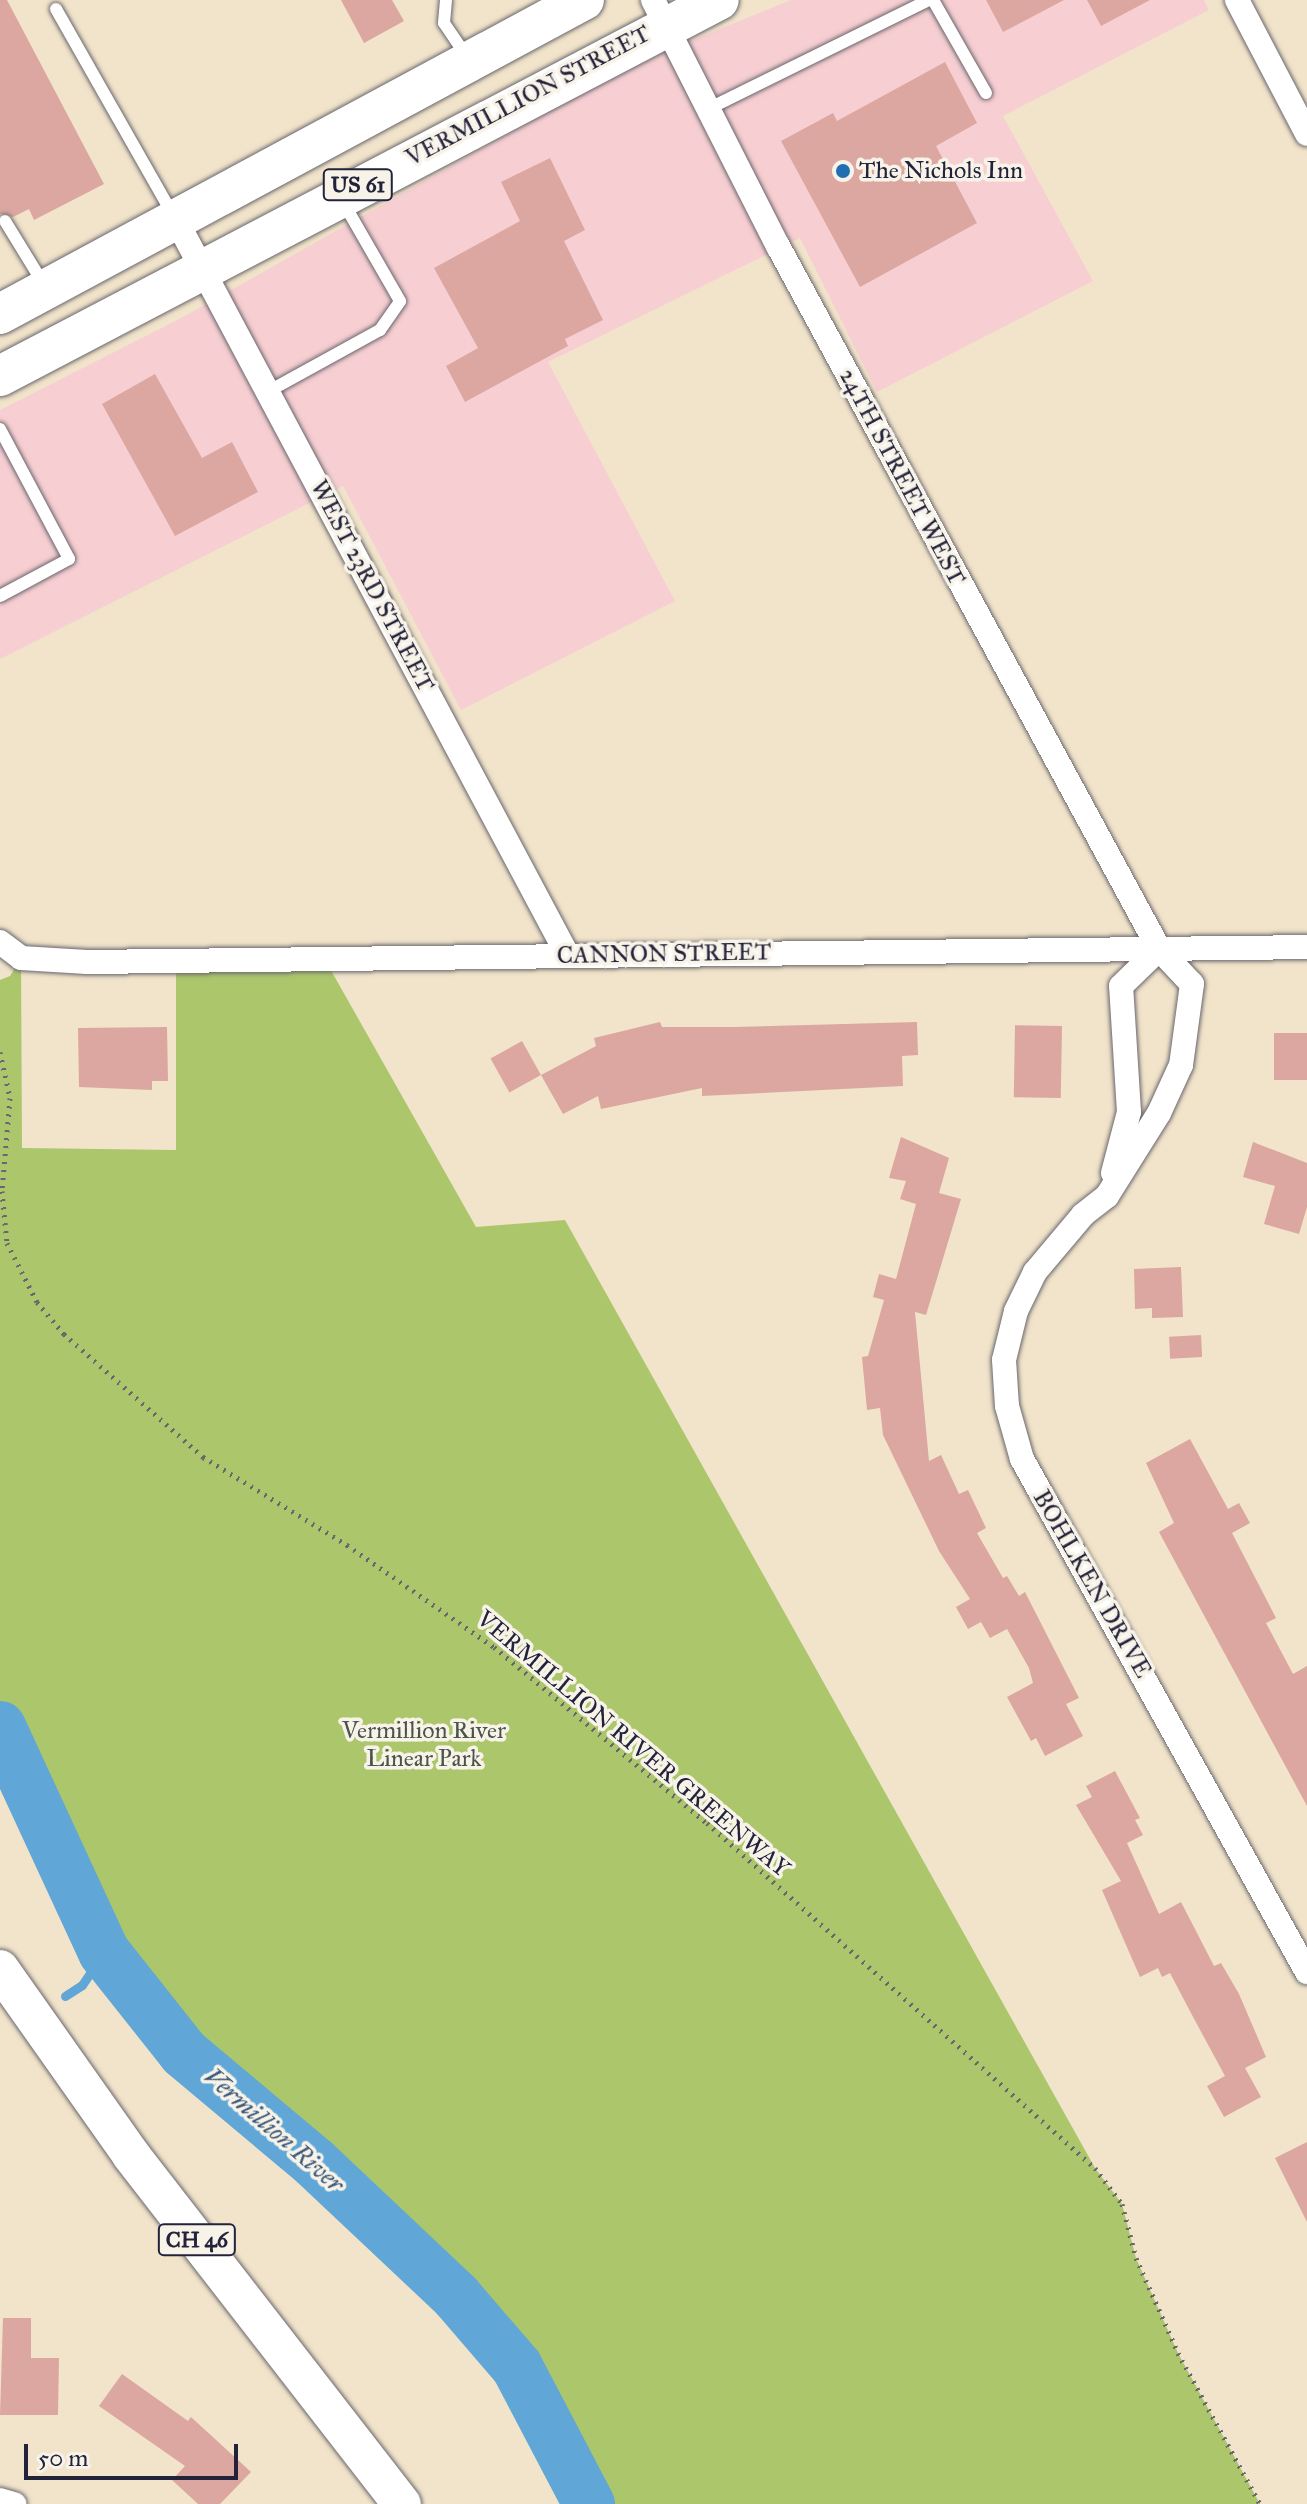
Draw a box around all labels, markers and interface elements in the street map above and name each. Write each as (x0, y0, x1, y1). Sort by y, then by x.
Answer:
street label: VERMILLION STREET (401, 19, 655, 173)
place label: The Nichols Inn (859, 157, 1023, 185)
marker: The Nichols Inn (834, 162, 852, 180)
road number: US 61 (322, 167, 394, 203)
street label: 24TH STREET WEST (833, 364, 971, 590)
street label: WEST 23RD STREET (304, 475, 440, 697)
street label: CANNON STREET (557, 938, 771, 970)
street label: BOHLKEN DRIVE (1027, 1485, 1157, 1683)
street label: VERMILLION RIVER GREENWAY (471, 1605, 795, 1883)
park label: Vermillion River Linear Park (342, 1717, 506, 1773)
water label: Vermillion River (198, 2061, 350, 2199)
road number: CH 46 (157, 2222, 237, 2258)
scale bar (28, 2428, 242, 2478)
text: 50 m (38, 2443, 88, 2473)

